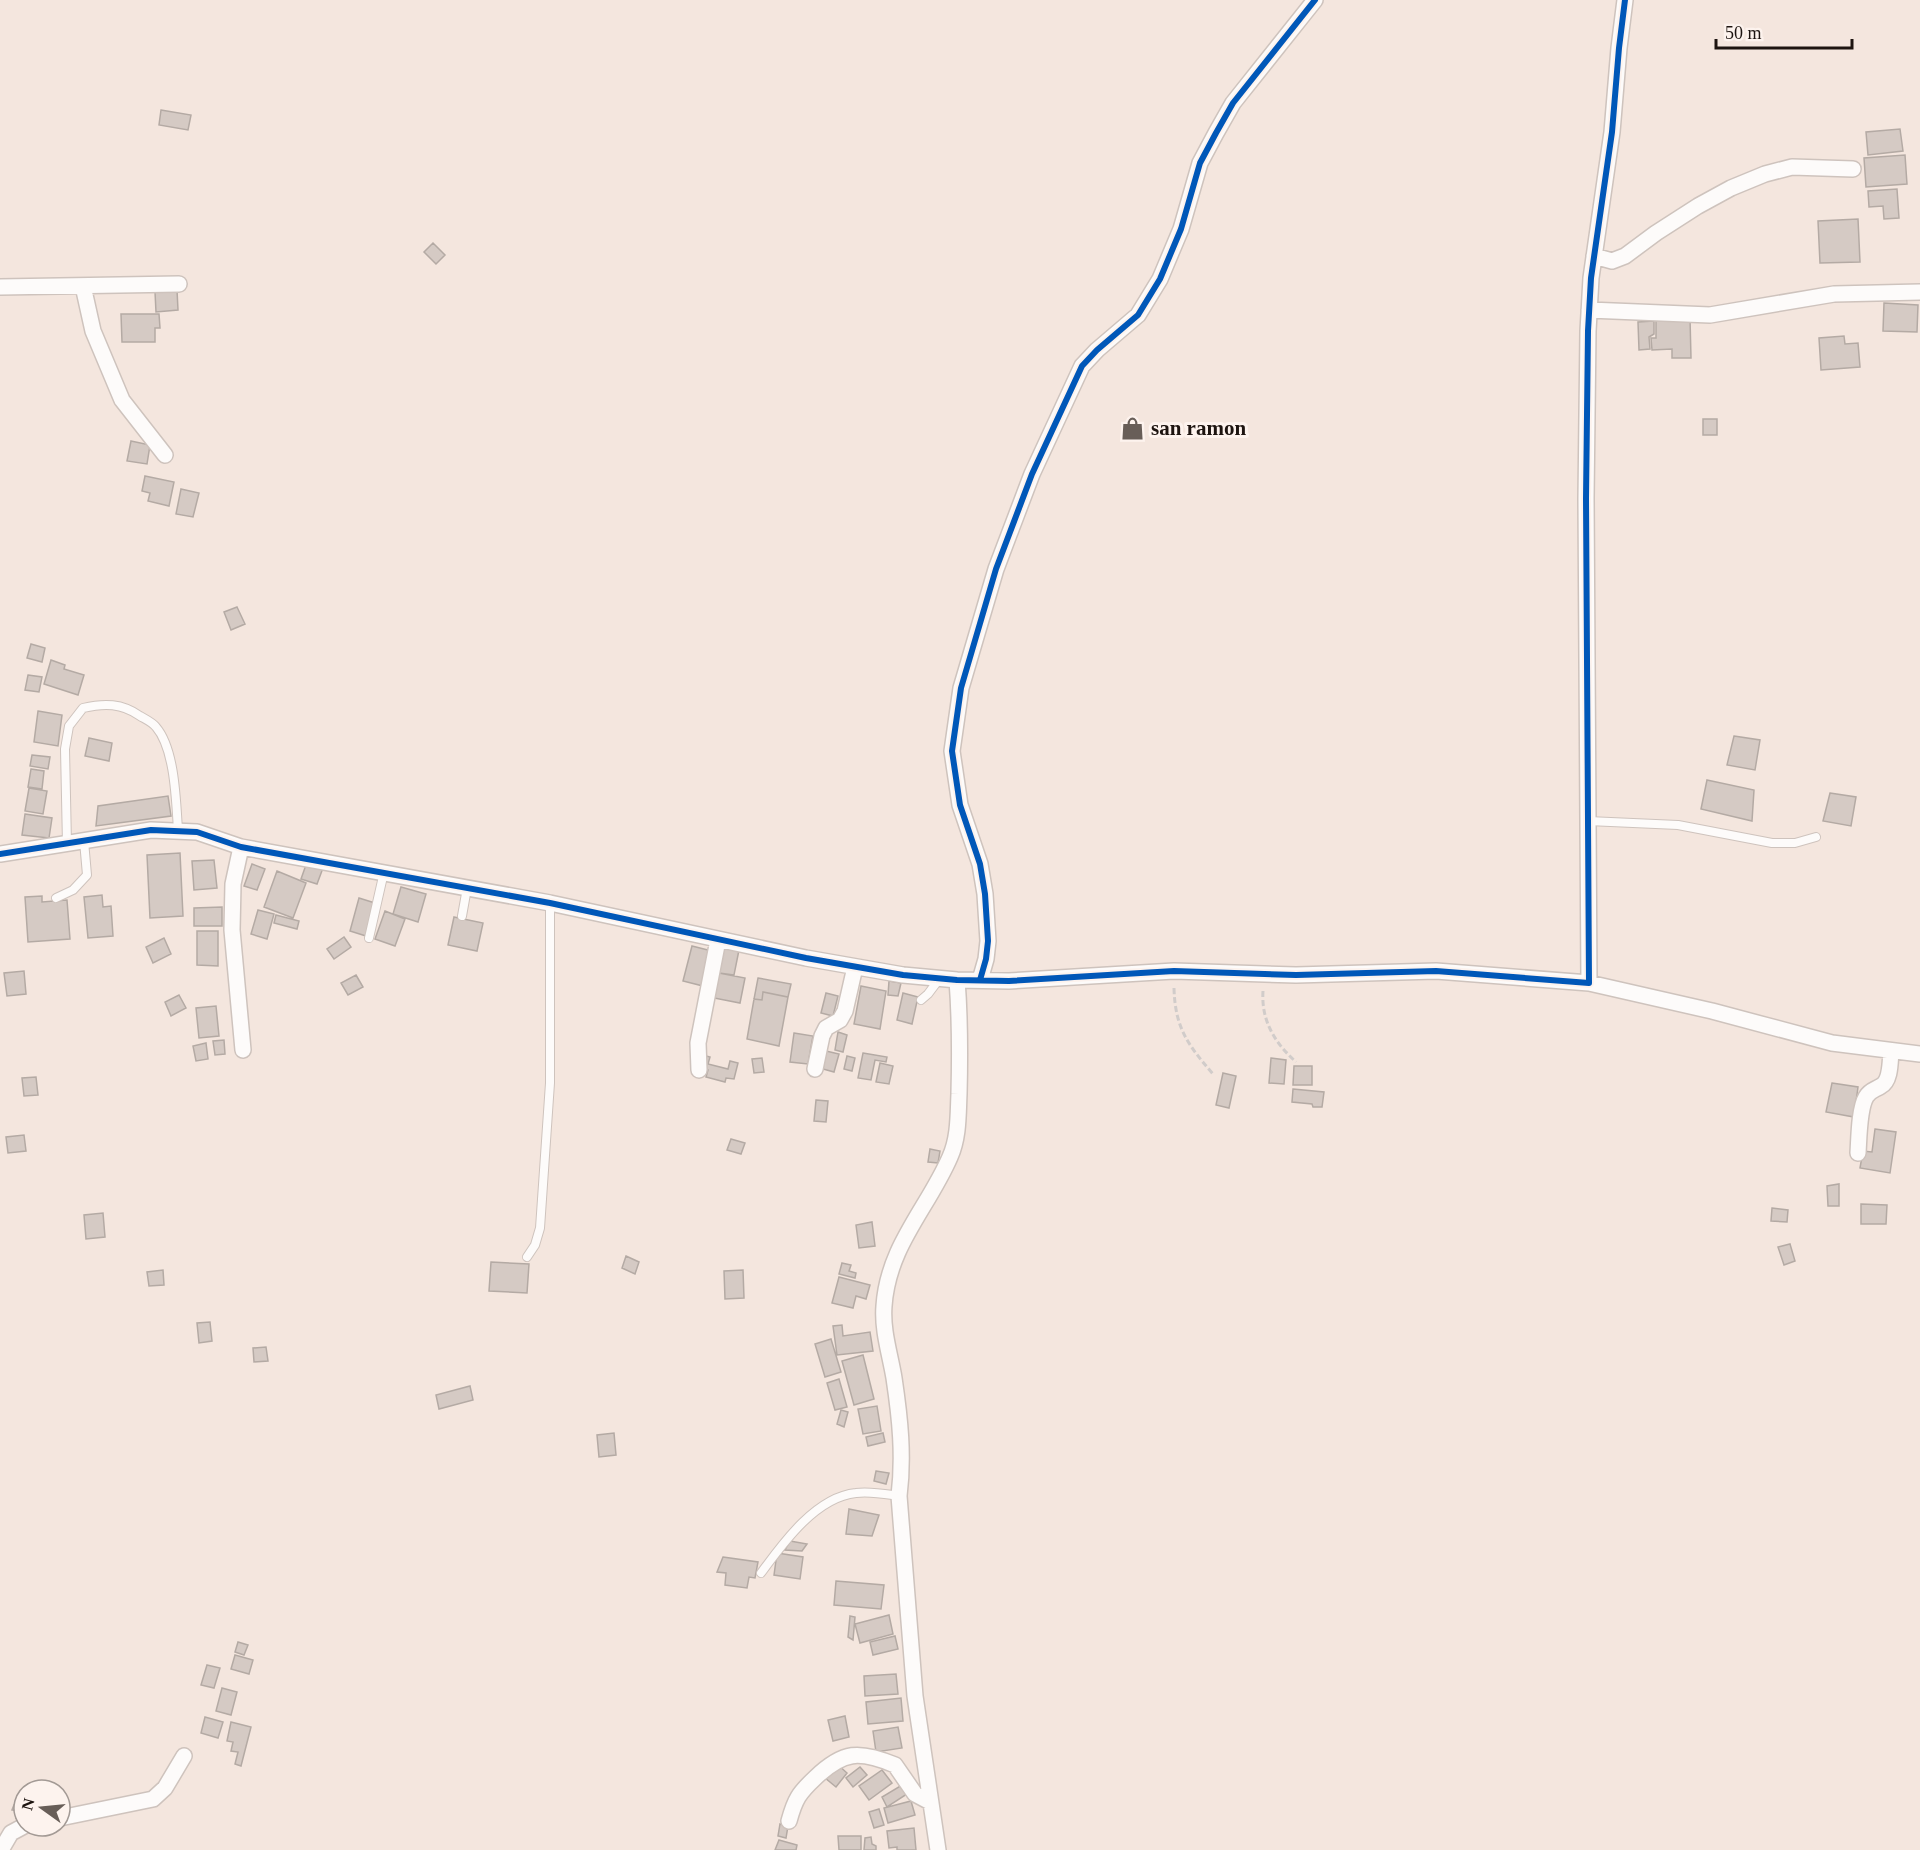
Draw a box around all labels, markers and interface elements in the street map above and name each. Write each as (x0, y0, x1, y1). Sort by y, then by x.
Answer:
scale bar (1716, 12, 1852, 50)
text: 50 m (1725, 23, 1762, 43)
shop icon: san ramon (1120, 415, 1146, 441)
place label: san ramon (1151, 416, 1246, 440)
north arrow (12, 1778, 72, 1838)
text: N (18, 1796, 38, 1812)

